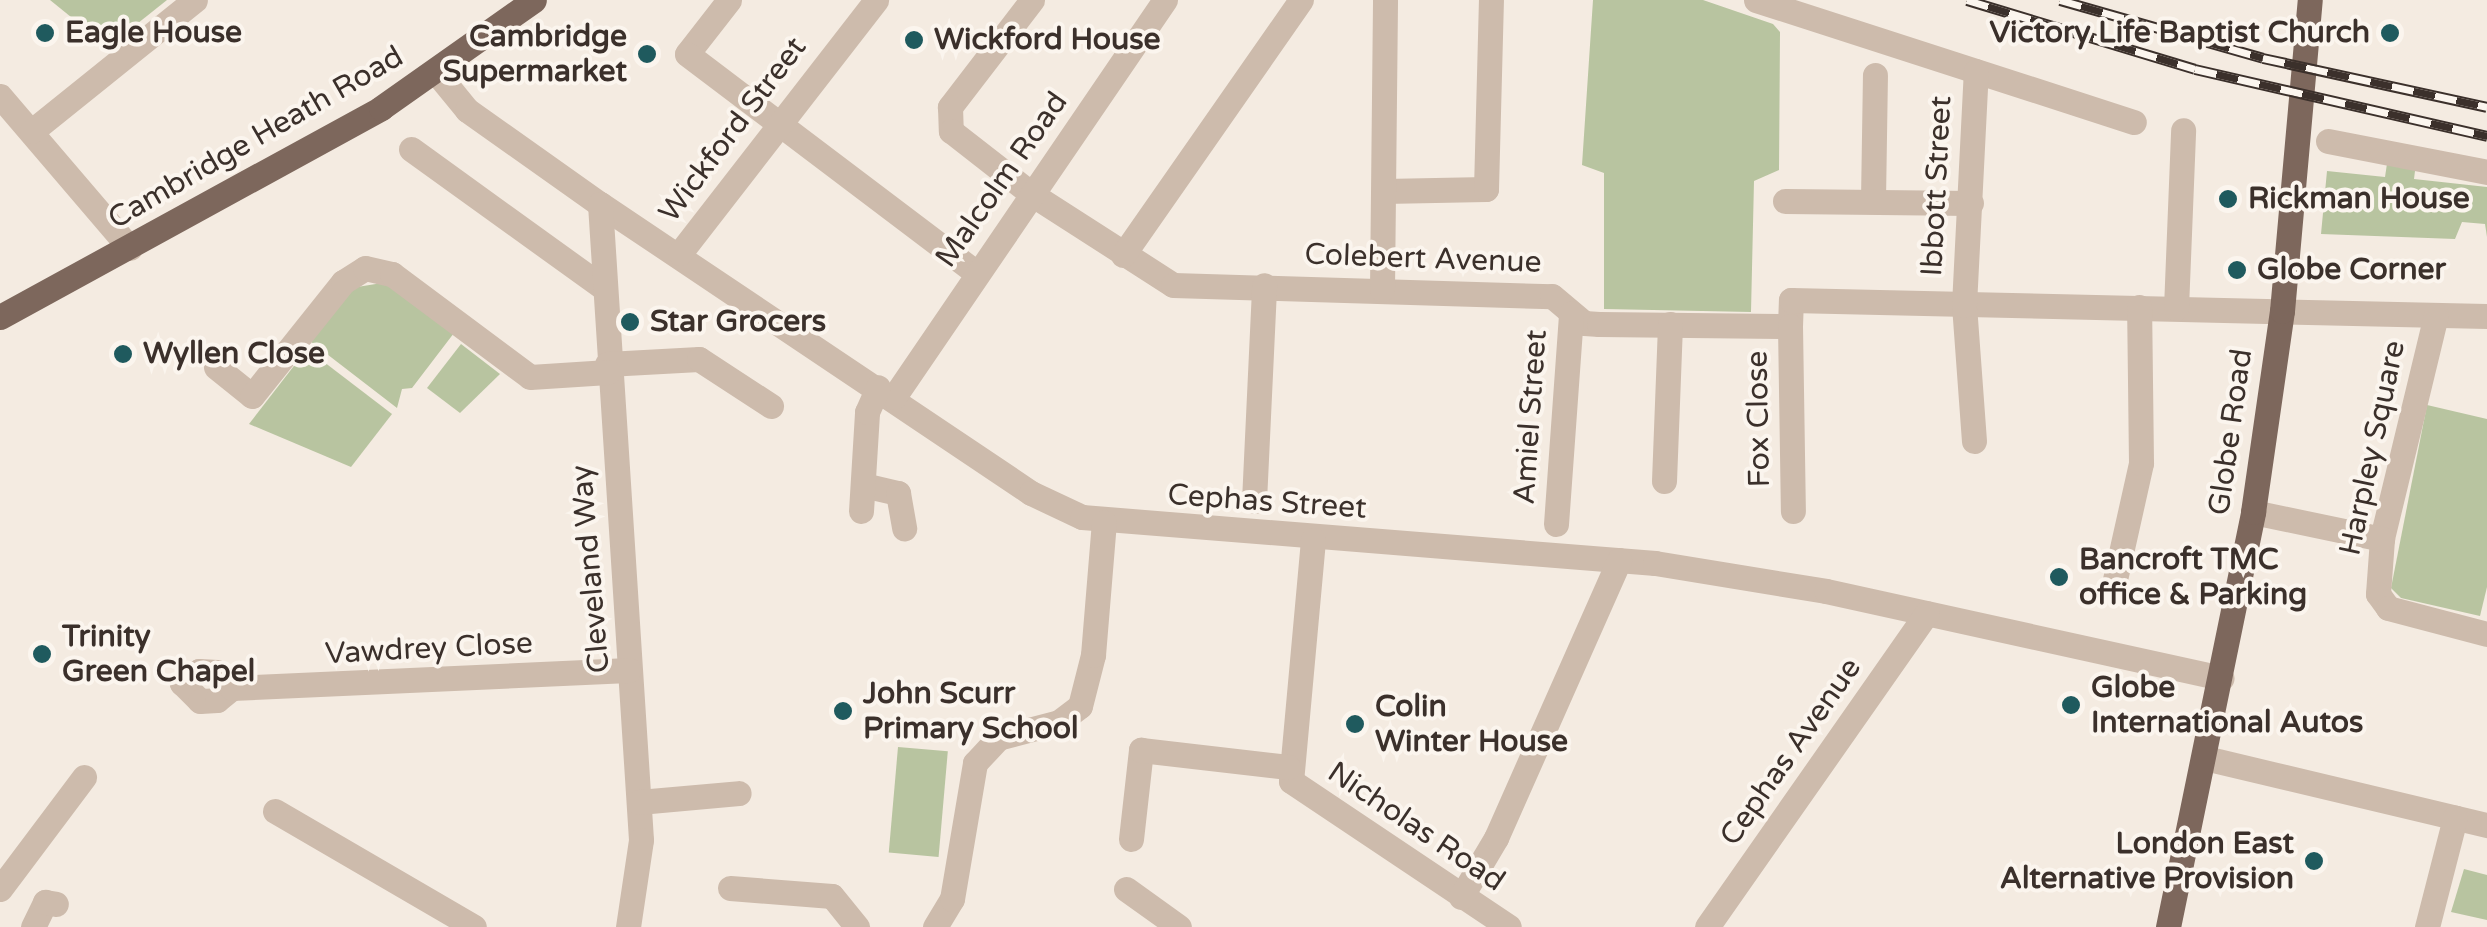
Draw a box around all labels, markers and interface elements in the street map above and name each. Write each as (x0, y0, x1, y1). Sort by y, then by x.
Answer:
place label: Eagle House (65, 15, 242, 51)
place label: Victory Life Baptist Church (1990, 15, 2370, 51)
place label: Cambridge Supermarket (443, 19, 627, 90)
marker: Eagle House (34, 22, 56, 44)
place label: Wickford House (934, 22, 1161, 58)
marker: Victory Life Baptist Church (2379, 22, 2401, 44)
marker: Wickford House (903, 29, 925, 51)
street label: Wickford Street (652, 30, 814, 230)
street label: Cambridge Heath Road (102, 39, 410, 237)
marker: Cambridge Supermarket (636, 43, 658, 65)
street label: Malcolm Road (928, 85, 1076, 275)
street label: Ibbott Street (1914, 95, 1960, 277)
place label: Rickman House (2248, 181, 2470, 217)
marker: Rickman House (2217, 188, 2239, 210)
street label: Colebert Avenue (1304, 237, 1542, 281)
place label: Globe Corner (2257, 252, 2446, 288)
marker: Globe Corner (2226, 259, 2248, 281)
place label: Star Grocers (650, 304, 826, 340)
marker: Star Grocers (619, 311, 641, 333)
street label: Amiel Street (1507, 328, 1555, 506)
place label: Wyllen Close (143, 336, 325, 372)
street label: Harpley Square (2333, 337, 2413, 559)
marker: Wyllen Close (112, 343, 134, 365)
street label: Globe Road (2202, 347, 2260, 517)
street label: Fox Close (1740, 350, 1778, 488)
street label: Cleveland Way (564, 463, 618, 675)
street label: Cephas Street (1166, 477, 1368, 527)
place label: Bancroft TMC office & Parking (2079, 542, 2307, 612)
marker: Bancroft TMC office & Parking (2048, 566, 2070, 588)
place label: Trinity Green Chapel (62, 619, 255, 690)
street label: Vawdrey Close (324, 626, 534, 672)
marker: Trinity Green Chapel (31, 643, 53, 665)
street label: Cephas Avenue (1713, 651, 1869, 853)
place label: Globe International Autos (2091, 670, 2363, 740)
place label: John Scurr Primary School (863, 676, 1078, 746)
place label: Colin Winter House (1375, 689, 1568, 760)
marker: Globe International Autos (2060, 694, 2082, 716)
marker: John Scurr Primary School (832, 700, 854, 722)
marker: Colin Winter House (1344, 713, 1366, 735)
street label: Nicholas Road (1321, 755, 1511, 899)
place label: London East Alternative Provision (2000, 826, 2294, 896)
marker: London East Alternative Provision (2303, 850, 2325, 872)

